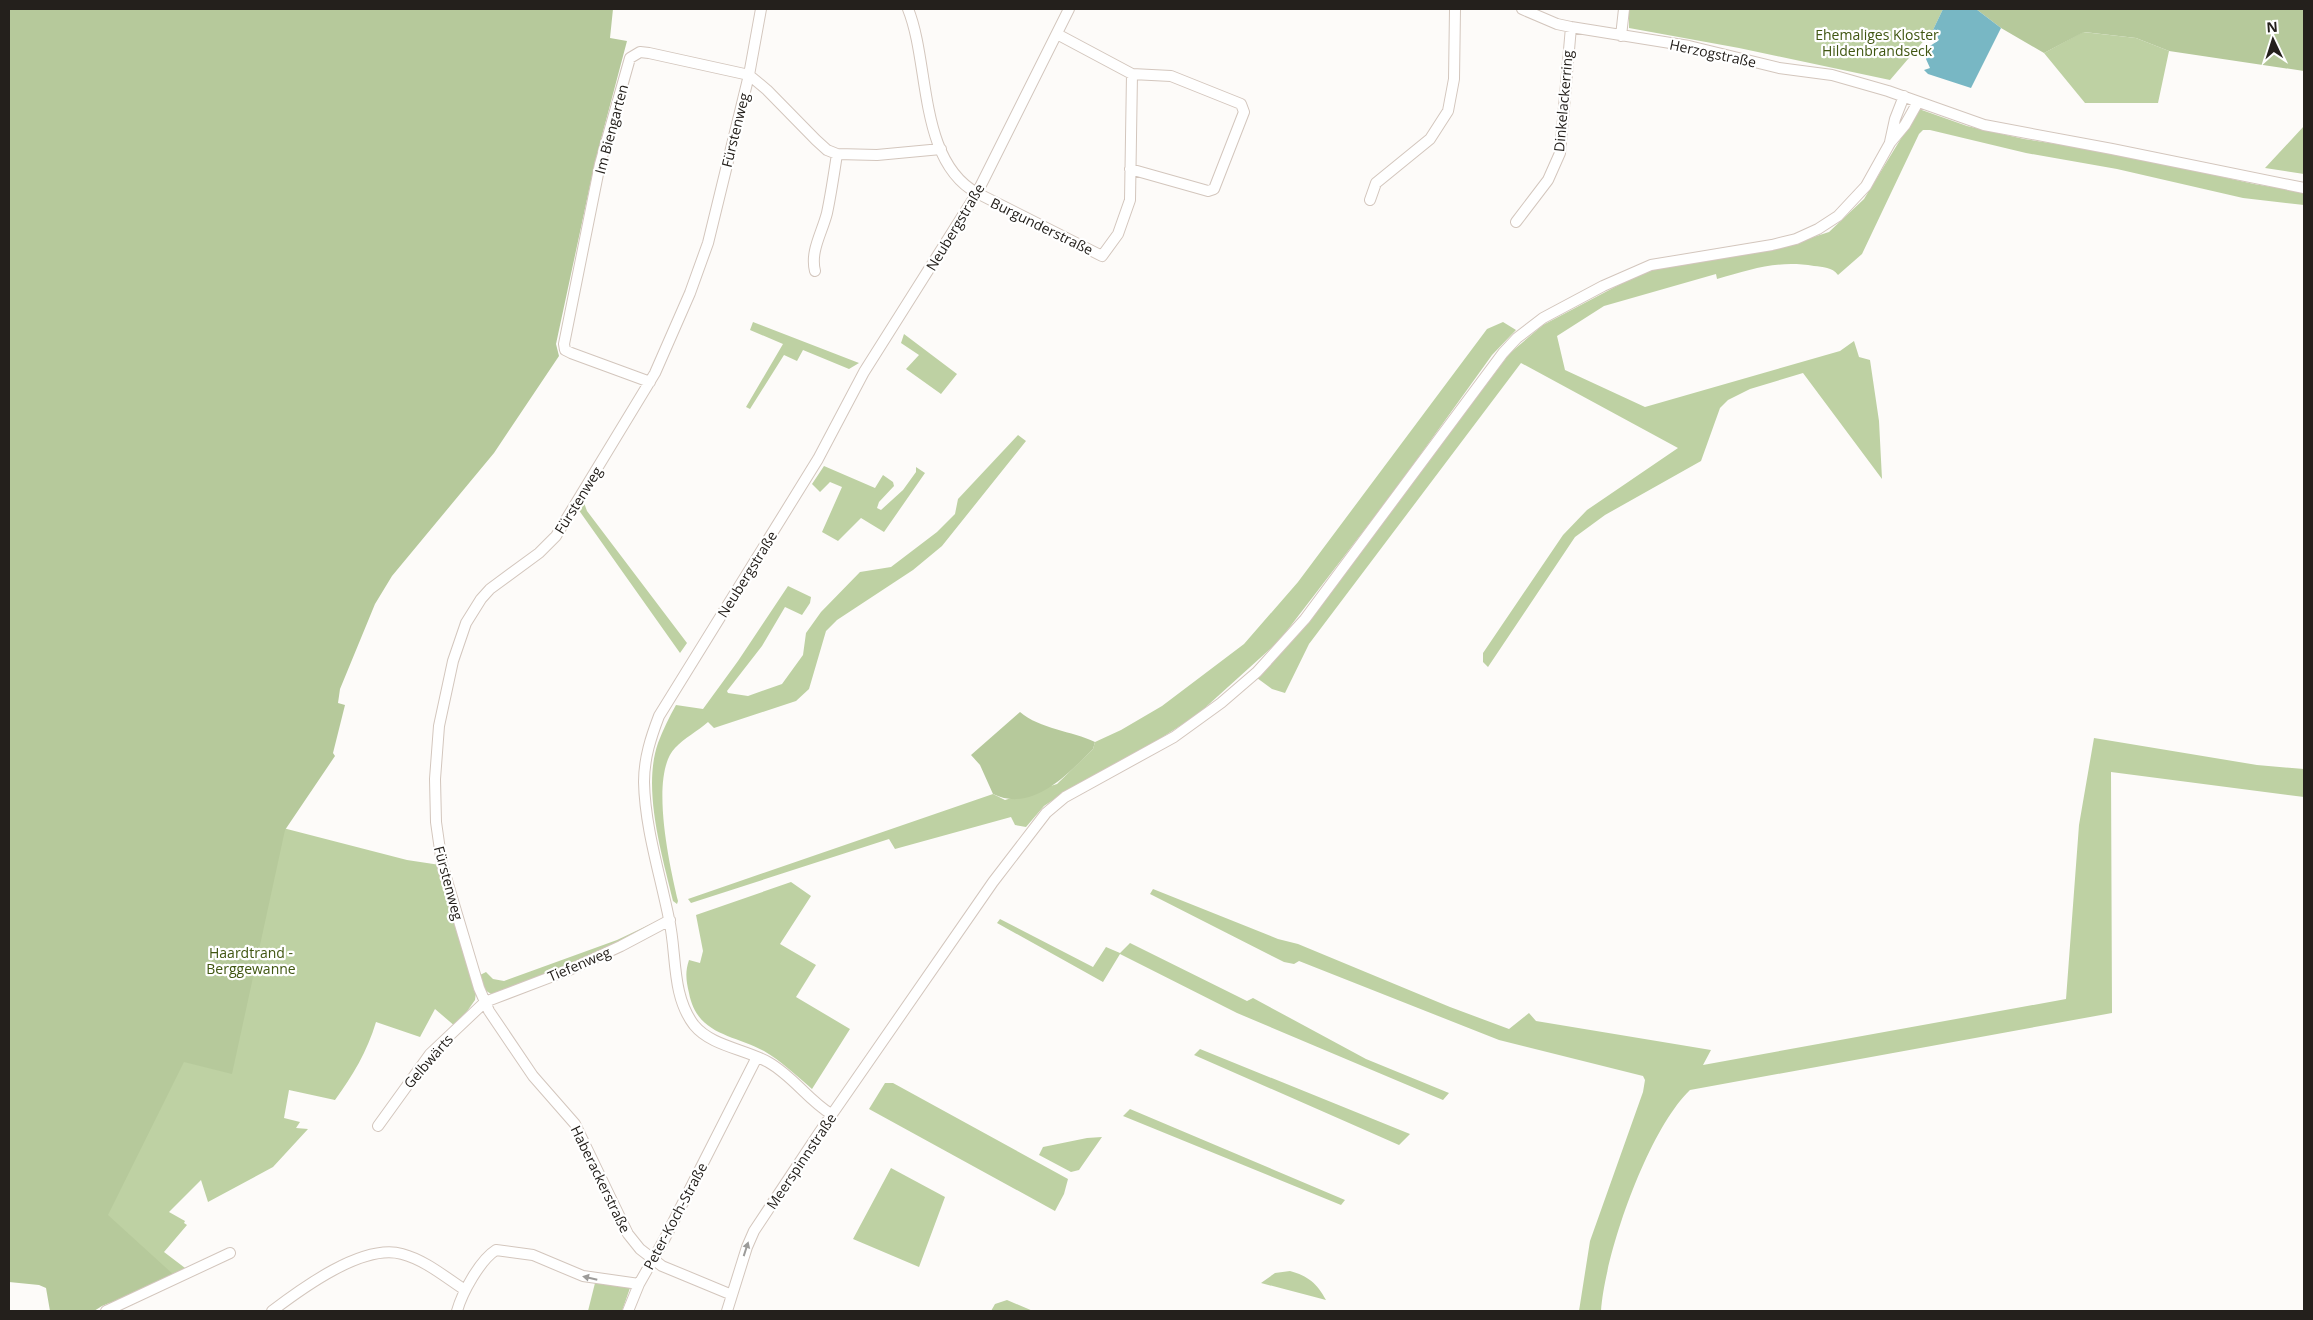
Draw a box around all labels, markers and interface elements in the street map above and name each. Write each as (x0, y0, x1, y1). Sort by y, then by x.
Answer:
north arrow (2248, 15, 2298, 65)
text: N (2266, 17, 2278, 36)
park label: Ehemaliges Kloster Hildenbrandseck (1815, 25, 1939, 60)
street label: Herzogstraße (1668, 35, 1758, 71)
street label: Dinkelackerring (1549, 49, 1577, 153)
street label: Im Biengarten (590, 82, 632, 176)
street label: Fürstenweg (717, 90, 753, 169)
street label: Neubergstraße (921, 180, 989, 274)
street label: Burgunderstraße (987, 193, 1097, 259)
street label: Fürstenweg (550, 462, 606, 537)
street label: Neubergstraße (713, 527, 781, 621)
street label: Fürstenweg (430, 844, 468, 923)
street label: Tiefenweg (545, 942, 614, 986)
park label: Haardtrand - Berggewanne (206, 943, 296, 978)
street label: Gelbwärts (399, 1030, 457, 1092)
street label: Meerspinnstraße (762, 1109, 840, 1213)
street label: Haberackerstraße (567, 1122, 635, 1236)
street label: Peter-Koch-Straße (639, 1159, 711, 1273)
one-way arrow (742, 1241, 750, 1256)
one-way arrow (583, 1274, 598, 1282)

